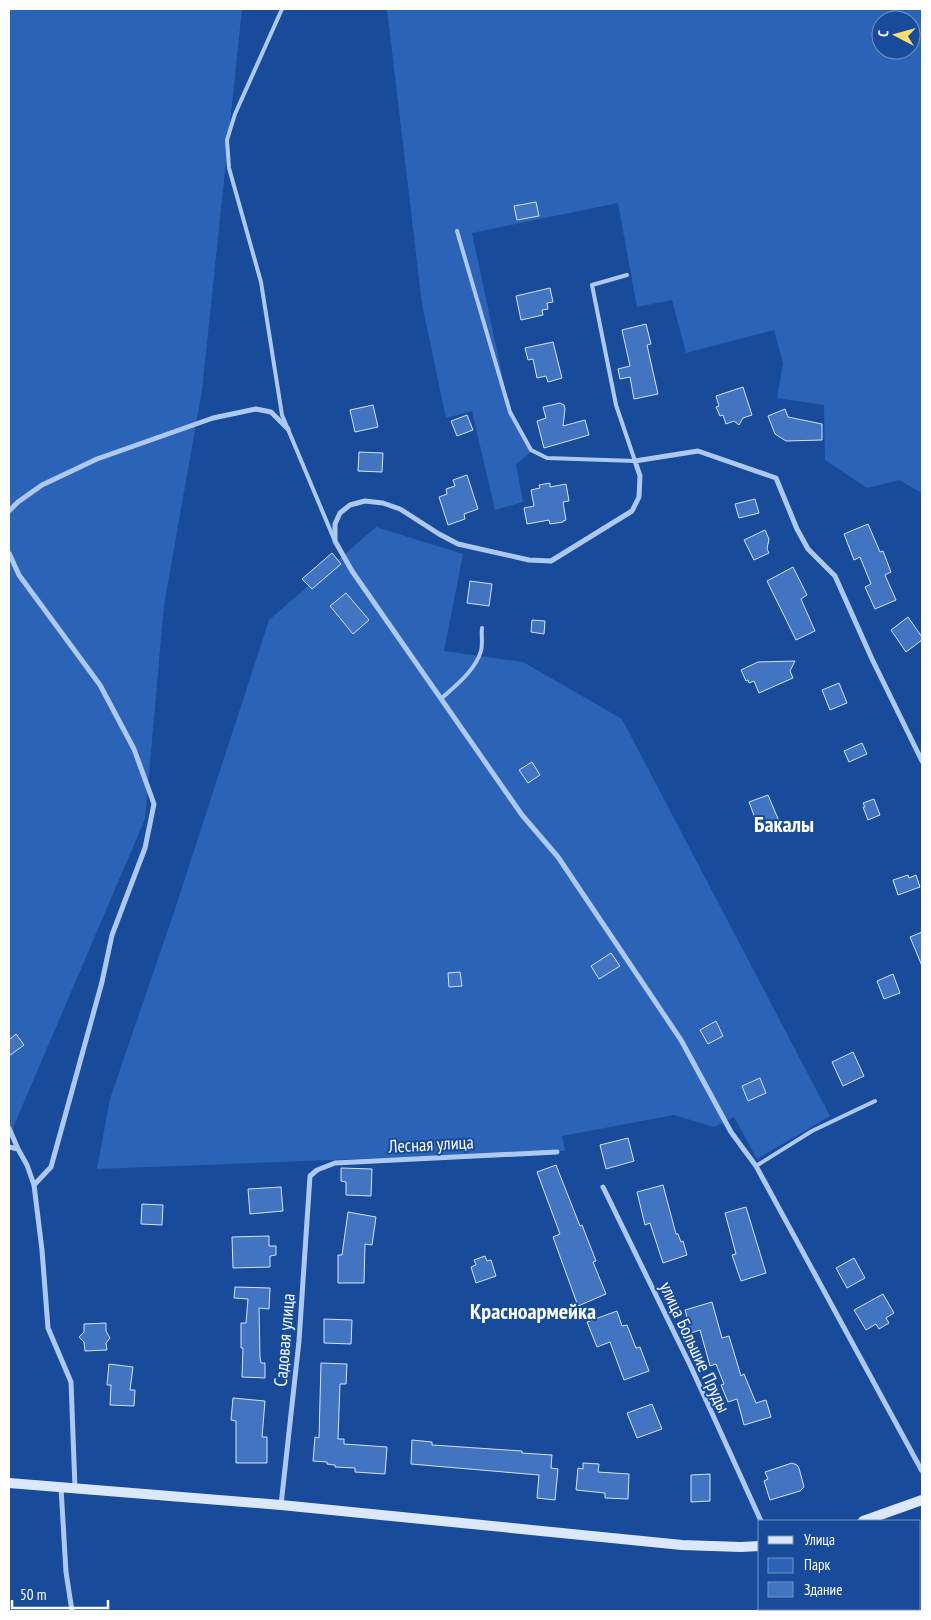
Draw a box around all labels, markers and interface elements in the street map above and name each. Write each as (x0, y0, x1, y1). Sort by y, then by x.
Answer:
north arrow (871, 10, 921, 60)
text: С (874, 29, 892, 38)
district label: Бакалы (754, 810, 814, 838)
street label: Лесная улица (387, 1130, 474, 1158)
street label: улица Большие Пруды (655, 1278, 735, 1416)
street label: Садовая улица (268, 1293, 300, 1387)
district label: Красноармейка (470, 1297, 596, 1325)
legend (758, 1520, 921, 1610)
text: Улица (804, 1530, 835, 1549)
text: Парк (804, 1555, 830, 1574)
scale bar (12, 1578, 109, 1610)
text: Здание (804, 1580, 842, 1599)
text: 50 m (20, 1585, 46, 1604)

